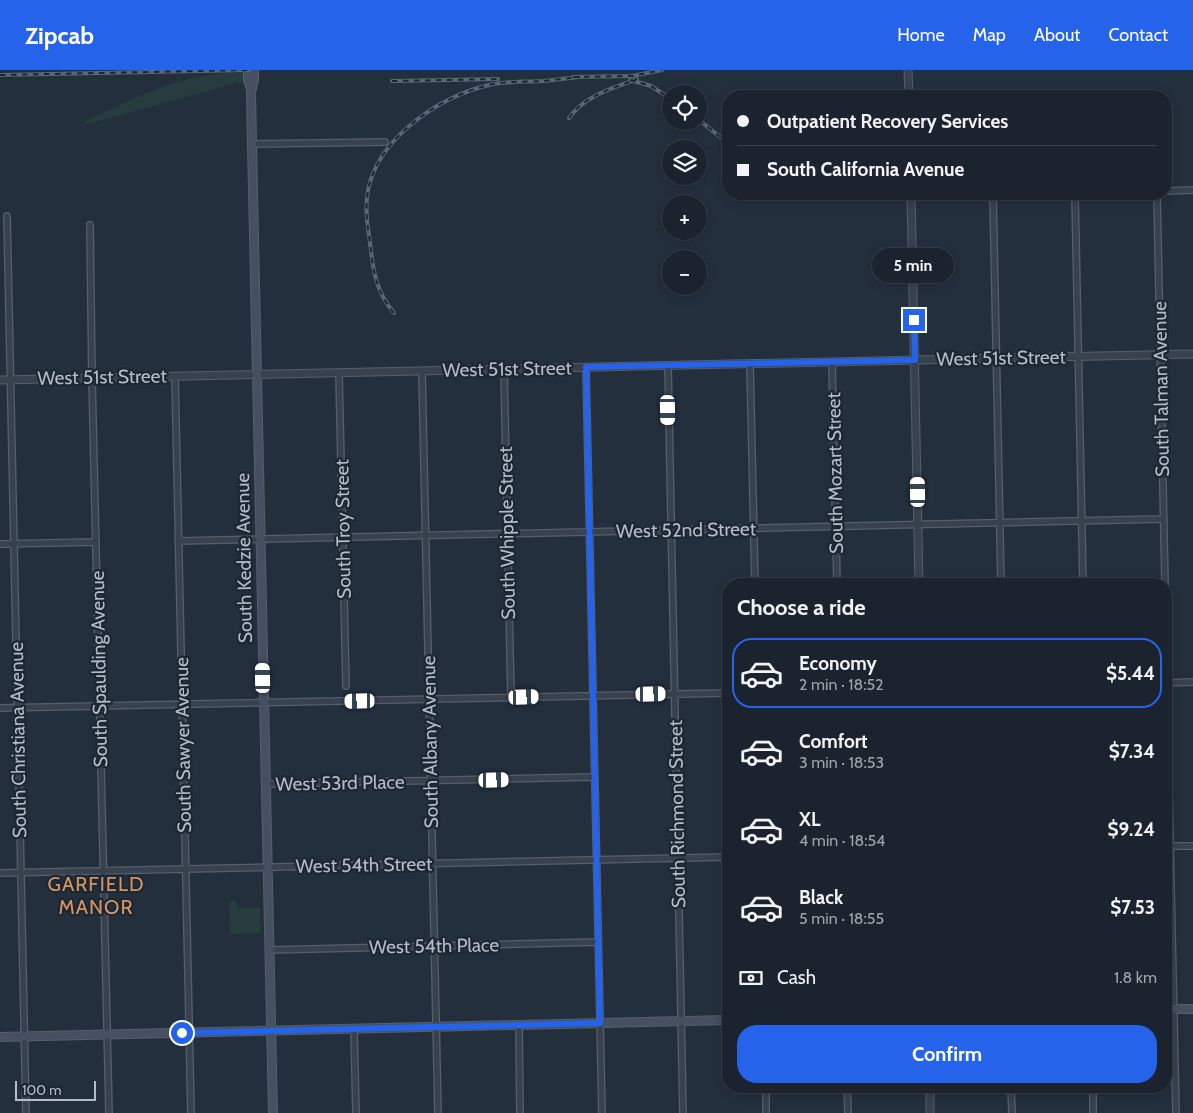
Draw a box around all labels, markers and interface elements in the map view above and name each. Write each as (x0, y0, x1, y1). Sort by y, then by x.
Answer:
text: Zipcab (25, 21, 94, 50)
text: Home (897, 24, 945, 46)
text: Map (973, 24, 1006, 46)
text: About (1034, 24, 1080, 46)
text: Contact (1108, 24, 1168, 46)
map controls (662, 85, 707, 295)
button: locate (662, 85, 707, 130)
text: Outpatient Recovery Services (767, 110, 1008, 133)
button: layers (662, 140, 707, 185)
text: South California Avenue (767, 158, 964, 181)
button: + (662, 195, 707, 240)
callout: 5 min (873, 248, 955, 282)
button: − (662, 250, 707, 295)
text: 5 min (894, 256, 932, 275)
street label: South Talman Avenue (1148, 301, 1174, 477)
route end (903, 309, 925, 331)
street label: West 51st Street (936, 345, 1066, 371)
street label: West 51st Street (442, 356, 572, 382)
street label: West 51st Street (37, 364, 167, 390)
street label: South Mozart Street (822, 391, 848, 554)
car (660, 395, 675, 425)
street label: South Whipple Street (494, 446, 520, 620)
street label: South Troy Street (330, 458, 356, 599)
street label: South Kedzie Avenue (231, 472, 257, 643)
car (910, 477, 925, 507)
street label: West 52nd Street (616, 517, 757, 543)
street label: South Spaulding Avenue (86, 570, 112, 768)
text: Choose a ride (737, 594, 866, 621)
street label: South Christiana Avenue (5, 641, 31, 838)
icon: car (739, 651, 784, 696)
text: Economy (799, 652, 877, 675)
street label: South Albany Avenue (417, 655, 443, 829)
street label: South Sawyer Avenue (170, 657, 196, 833)
text: $5.44 (1106, 662, 1155, 685)
car (255, 663, 270, 693)
text: 2 min · 18:52 (799, 675, 884, 694)
car (635, 686, 666, 702)
car (508, 689, 539, 705)
car (344, 693, 375, 709)
street label: South Richmond Street (664, 719, 690, 908)
icon: car (739, 729, 784, 774)
text: Comfort (799, 730, 868, 753)
text: $7.34 (1109, 740, 1155, 763)
text: 3 min · 18:53 (799, 753, 884, 772)
street label: West 53rd Place (275, 770, 405, 796)
car (478, 772, 509, 788)
icon: car (739, 807, 784, 852)
text: XL (799, 808, 820, 831)
text: $9.24 (1108, 818, 1155, 841)
text: 4 min · 18:54 (799, 831, 885, 850)
street label: West 54th Street (296, 852, 433, 878)
district label: GARFIELD MANOR (47, 872, 145, 919)
icon: car (739, 885, 784, 930)
text: Black (799, 886, 843, 909)
text: $7.53 (1110, 896, 1155, 919)
text: 5 min · 18:55 (799, 909, 884, 928)
street label: West 54th Place (369, 933, 500, 959)
icon: cash (737, 964, 765, 992)
text: Cash (777, 966, 816, 989)
text: 1.8 km (1114, 968, 1157, 987)
route start (171, 1022, 193, 1044)
button: Confirm (737, 1025, 1157, 1083)
scale bar (15, 1078, 96, 1101)
text: 100 m (22, 1081, 62, 1099)

